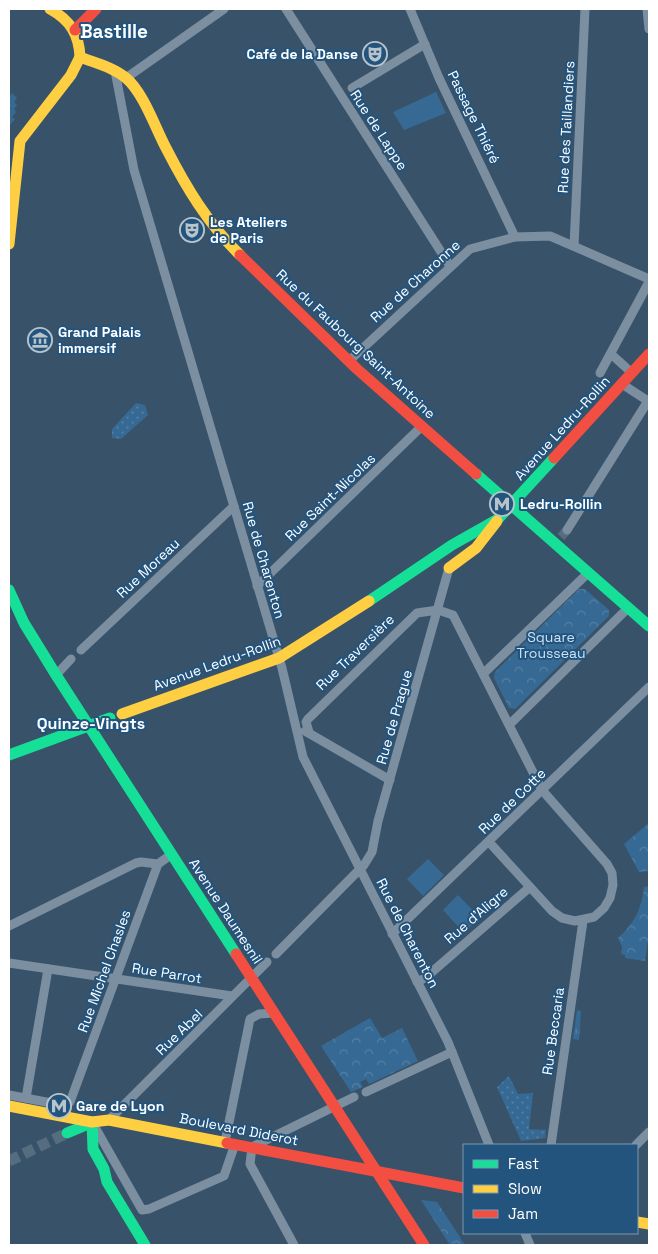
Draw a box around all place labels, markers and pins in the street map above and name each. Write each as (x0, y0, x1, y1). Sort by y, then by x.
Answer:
theatre icon: Café de la Danse (362, 41, 388, 67)
place label: Café de la Danse (246, 45, 358, 63)
place label: Les Ateliers de Paris (210, 213, 287, 247)
theatre icon: Les Ateliers de Paris (179, 217, 205, 243)
place label: Grand Palais immersif (58, 323, 141, 357)
museum icon: Grand Palais immersif (27, 327, 53, 353)
metro station icon: Ledru-Rollin (489, 491, 515, 517)
place label: Ledru-Rollin (520, 495, 602, 513)
metro station icon: Gare de Lyon (46, 1093, 72, 1119)
place label: Gare de Lyon (76, 1097, 164, 1115)

